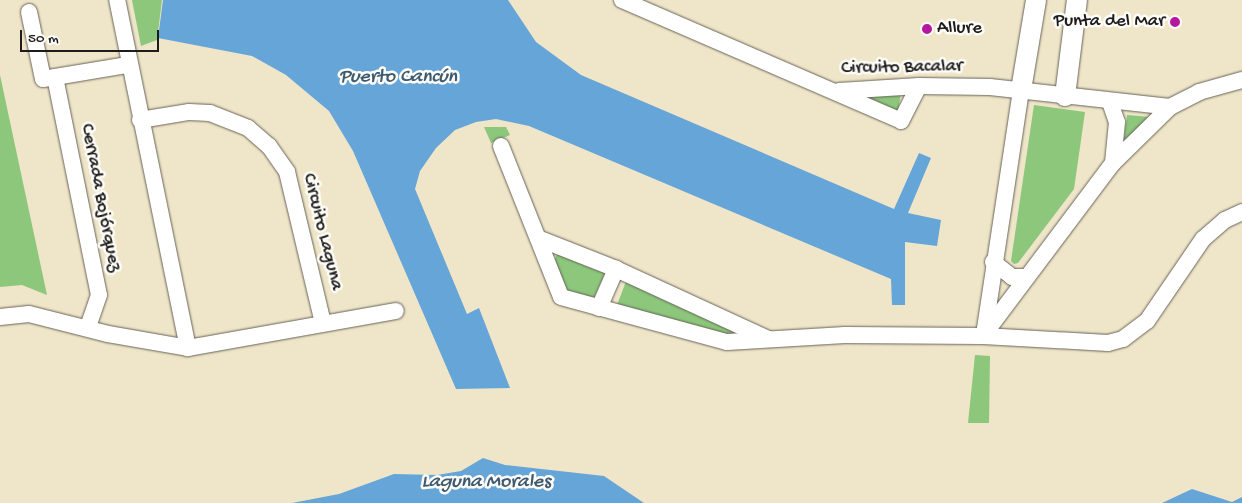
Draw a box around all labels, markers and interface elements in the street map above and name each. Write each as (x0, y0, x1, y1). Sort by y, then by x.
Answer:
place label: Punta del Mar (1054, 11, 1165, 33)
marker: Punta del Mar (1169, 16, 1181, 28)
place label: Allure (937, 18, 982, 40)
scale bar (22, 20, 161, 52)
marker: Allure (921, 23, 933, 35)
text: 50 m (28, 30, 59, 48)
street label: Circuito Bacalar (841, 56, 963, 80)
water label: Puerto Cancún (339, 65, 457, 89)
street label: Cerrada Bojórquez (74, 122, 126, 274)
street label: Circuito Laguna (296, 171, 348, 293)
water label: Laguna Morales (421, 470, 551, 494)

